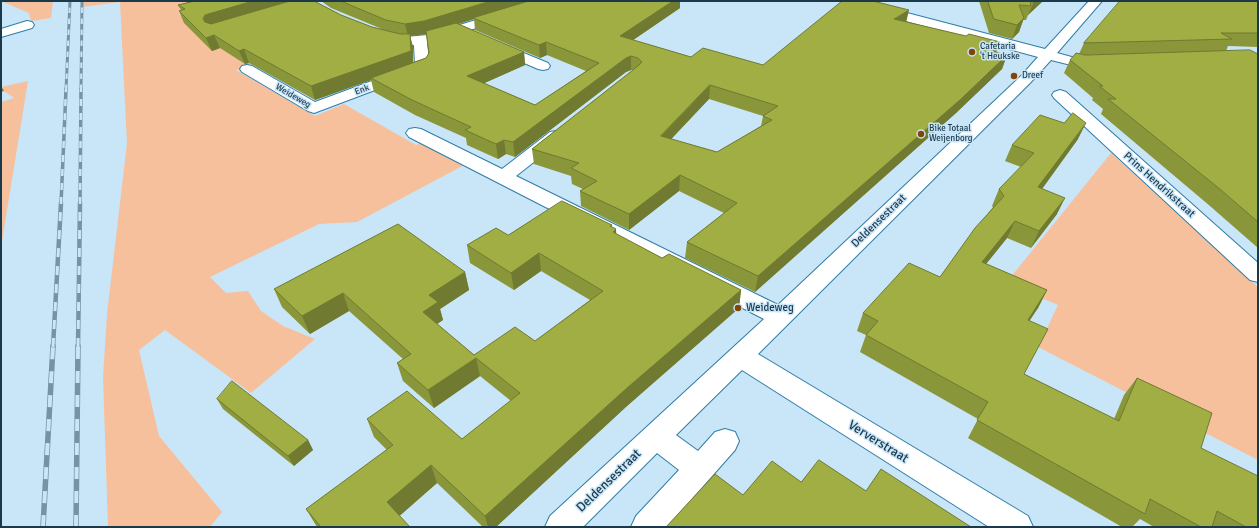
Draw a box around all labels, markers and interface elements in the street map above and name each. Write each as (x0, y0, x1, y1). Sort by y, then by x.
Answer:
place label: Cafetaria 't Heukske (980, 42, 1020, 63)
marker: Cafetaria 't Heukske (967, 47, 977, 57)
marker: Dreef (1009, 71, 1019, 81)
place label: Dreef (1022, 71, 1043, 81)
street label: Weideweg (273, 82, 313, 110)
street label: Enk (353, 82, 371, 98)
place label: Bike Totaal Weijenborg (929, 124, 973, 145)
marker: Bike Totaal Weijenborg (916, 129, 926, 139)
street label: Prins Hendrikstraat (1121, 149, 1197, 221)
street label: Deldensestraat (849, 192, 909, 250)
place label: Weideweg (746, 301, 794, 315)
marker: Weideweg (733, 303, 743, 313)
street label: Ververstraat (845, 417, 911, 467)
street label: Deldensestraat (573, 446, 645, 516)

